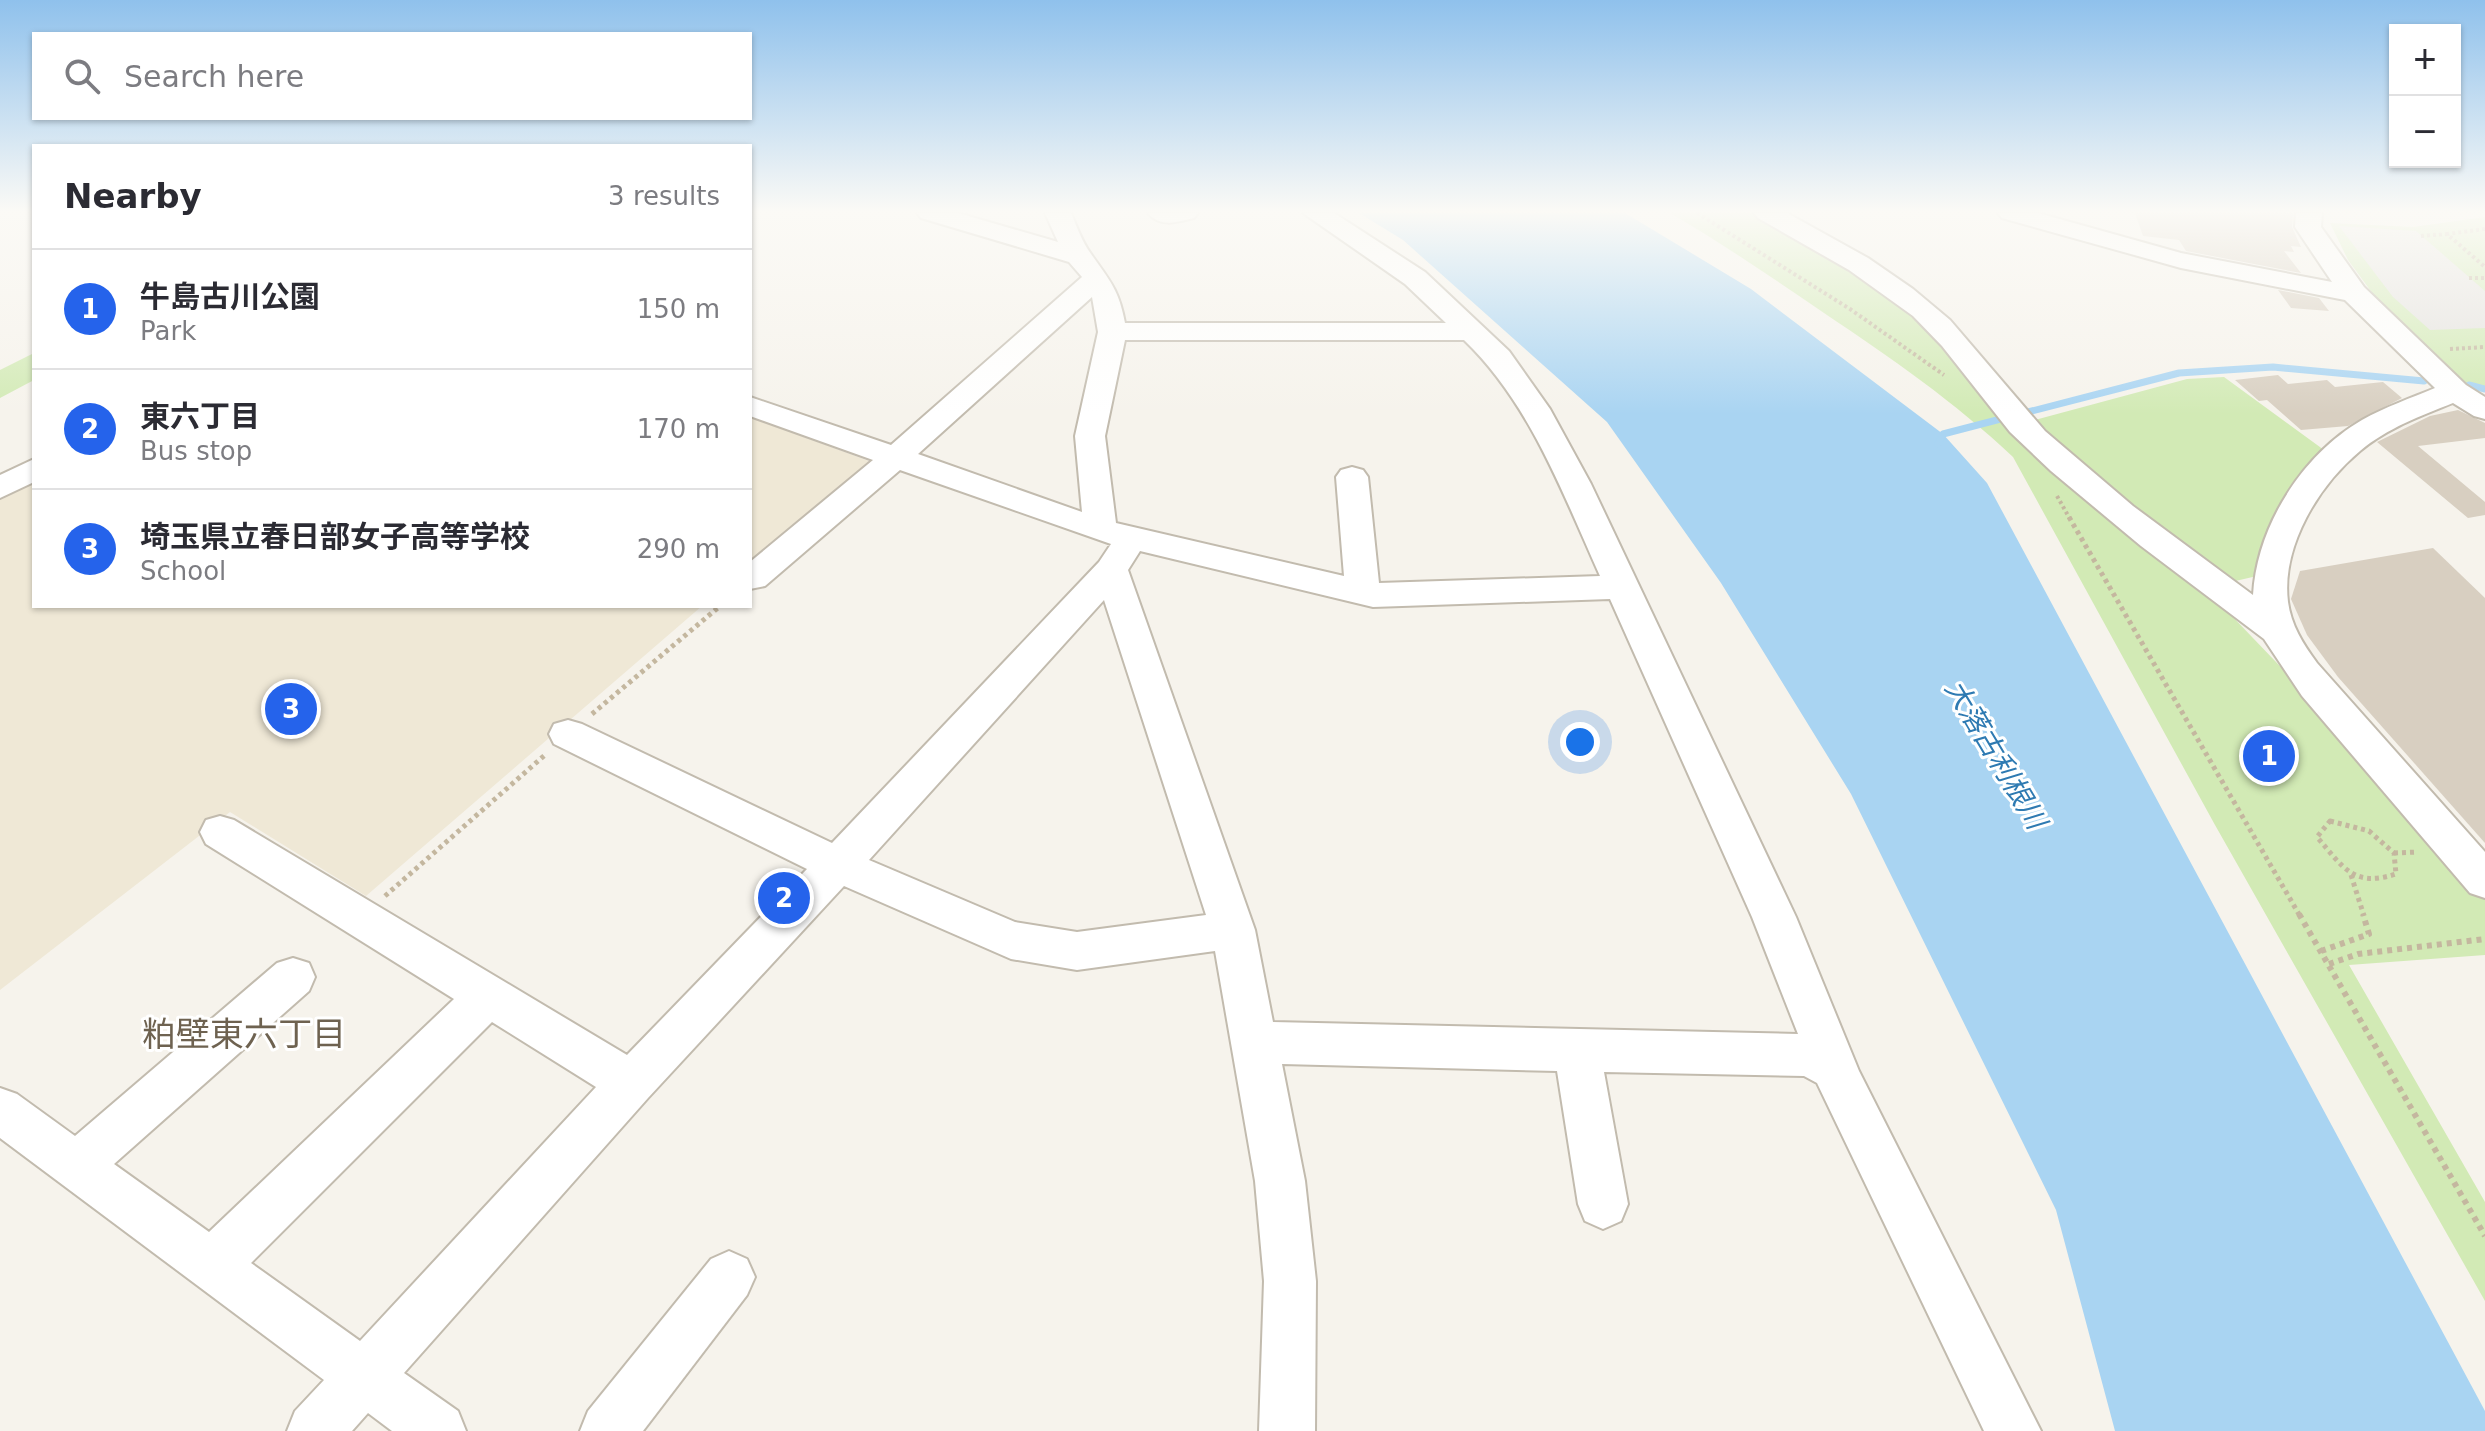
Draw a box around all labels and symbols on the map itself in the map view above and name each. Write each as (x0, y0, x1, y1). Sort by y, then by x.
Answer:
water label: 大落古利根川 (1938, 674, 2055, 837)
pin: 3 (265, 679, 317, 739)
your location (1560, 722, 1600, 762)
pin: 1 (2243, 726, 2295, 786)
pin: 2 (758, 868, 810, 928)
district label: 粕壁東六丁目 (142, 1014, 346, 1054)

